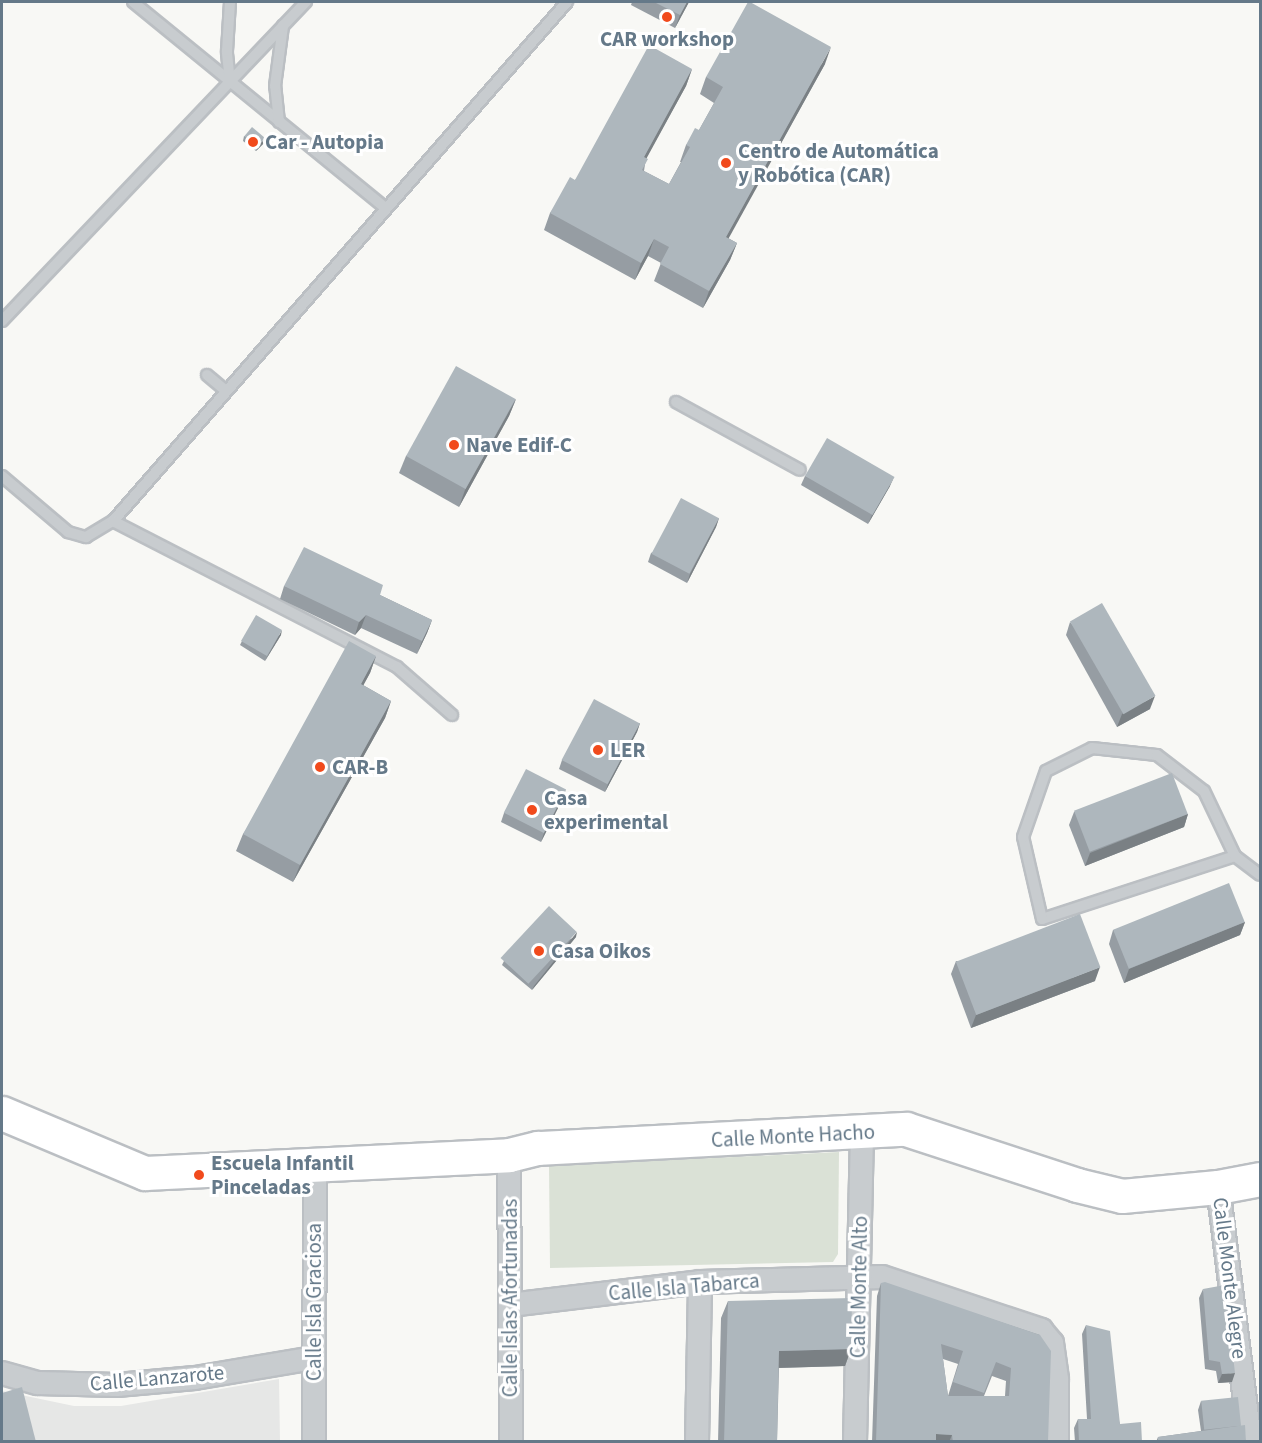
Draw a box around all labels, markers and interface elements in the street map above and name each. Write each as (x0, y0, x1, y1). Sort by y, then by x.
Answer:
marker: CAR workshop (660, 10, 674, 24)
place label: CAR workshop (600, 26, 734, 52)
place label: Car - Autopia (265, 129, 384, 155)
marker: Car - Autopia (246, 135, 260, 149)
place label: Centro de Automática y Robótica (CAR) (738, 138, 939, 188)
marker: Centro de Automática y Robótica (CAR) (719, 156, 733, 170)
place label: Nave Edif-C (466, 432, 572, 458)
marker: Nave Edif-C (447, 438, 461, 452)
place label: LER (610, 737, 645, 763)
marker: LER (591, 743, 605, 757)
place label: CAR-B (332, 754, 388, 780)
marker: CAR-B (313, 760, 327, 774)
place label: Casa experimental (544, 785, 668, 835)
marker: Casa experimental (525, 803, 539, 817)
place label: Casa Oikos (551, 938, 651, 964)
marker: Casa Oikos (532, 944, 546, 958)
street label: Calle Monte Hacho (710, 1119, 876, 1153)
place label: Escuela Infantil Pinceladas (211, 1150, 354, 1200)
marker: Escuela Infantil Pinceladas (192, 1168, 206, 1182)
street label: Calle Monte Alegre (1208, 1196, 1252, 1360)
street label: Calle Islas Afortunadas (497, 1199, 523, 1397)
street label: Calle Monte Alto (845, 1216, 873, 1358)
street label: Calle Isla Graciosa (301, 1223, 327, 1381)
street label: Calle Isla Tabarca (607, 1268, 761, 1306)
street label: Calle Lanzarote (89, 1360, 225, 1396)

